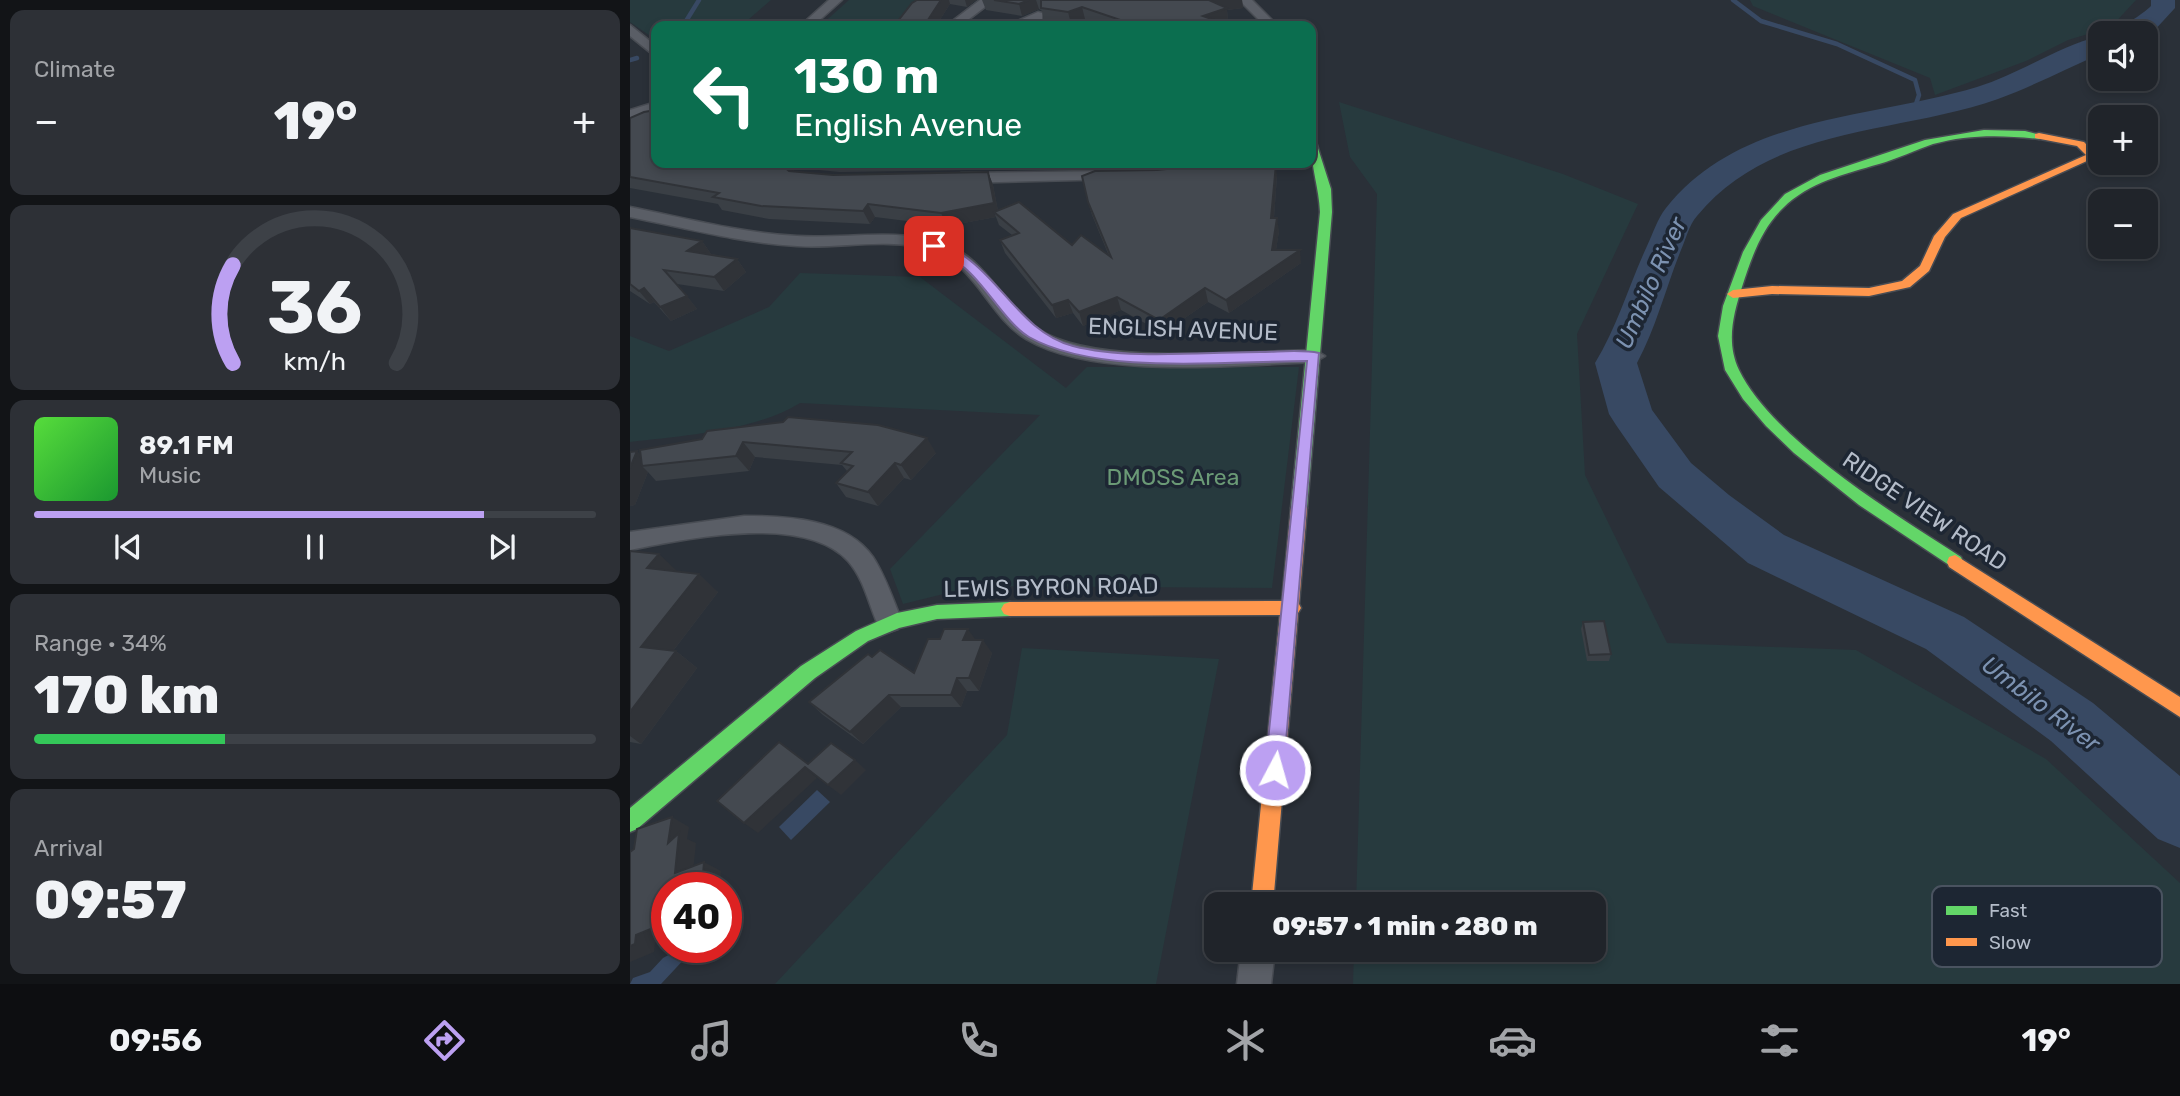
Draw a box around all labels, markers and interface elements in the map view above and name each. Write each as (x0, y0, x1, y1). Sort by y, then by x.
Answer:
map controls (2088, 21, 2158, 259)
button: sound (2088, 21, 2158, 91)
text: 130 m (794, 47, 939, 105)
icon: left (679, 49, 770, 140)
text: Climate (34, 55, 115, 83)
text: 19° (274, 90, 357, 152)
text: − (34, 98, 59, 144)
text: + (572, 98, 596, 144)
button: + (2088, 105, 2158, 175)
text: English Avenue (794, 106, 1022, 144)
button: − (2088, 189, 2158, 259)
water label: Umbilo River (1610, 212, 1693, 353)
pin (904, 216, 964, 276)
icon: arrive (915, 227, 953, 265)
text: 36 (267, 266, 363, 352)
street label: ENGLISH AVENUE (1088, 312, 1278, 346)
text: km/h (284, 347, 346, 376)
text: 89.1 FM (139, 430, 234, 461)
street label: RIDGE VIEW ROAD (1837, 446, 2013, 576)
text: Music (139, 461, 201, 489)
park label: DMOSS Area (1107, 463, 1239, 491)
icon: previous (109, 528, 147, 566)
icon: pause (296, 528, 334, 566)
icon: next (483, 528, 521, 566)
street label: LEWIS BYRON ROAD (943, 571, 1159, 603)
text: Range · 34% (34, 629, 167, 657)
water label: Umbilo River (1976, 650, 2106, 758)
text: 170 km (34, 664, 219, 726)
position arrow (1238, 733, 1312, 807)
text: Arrival (34, 834, 103, 862)
text: 09:57 (34, 869, 187, 931)
speed limit sign: 40 (651, 872, 742, 963)
legend (1932, 886, 2162, 967)
text: Fast (1989, 899, 2028, 922)
text: 09:57 · 1 min · 280 m (1272, 911, 1538, 942)
text: Slow (1989, 931, 2031, 954)
icon: directions (420, 1016, 469, 1065)
icon: music (687, 1016, 736, 1065)
icon: phone (954, 1016, 1003, 1065)
icon: climate (1221, 1016, 1270, 1065)
icon: car (1488, 1016, 1537, 1065)
icon: filters (1755, 1016, 1804, 1065)
text: 09:56 (109, 1021, 202, 1059)
text: 19° (2021, 1021, 2071, 1059)

